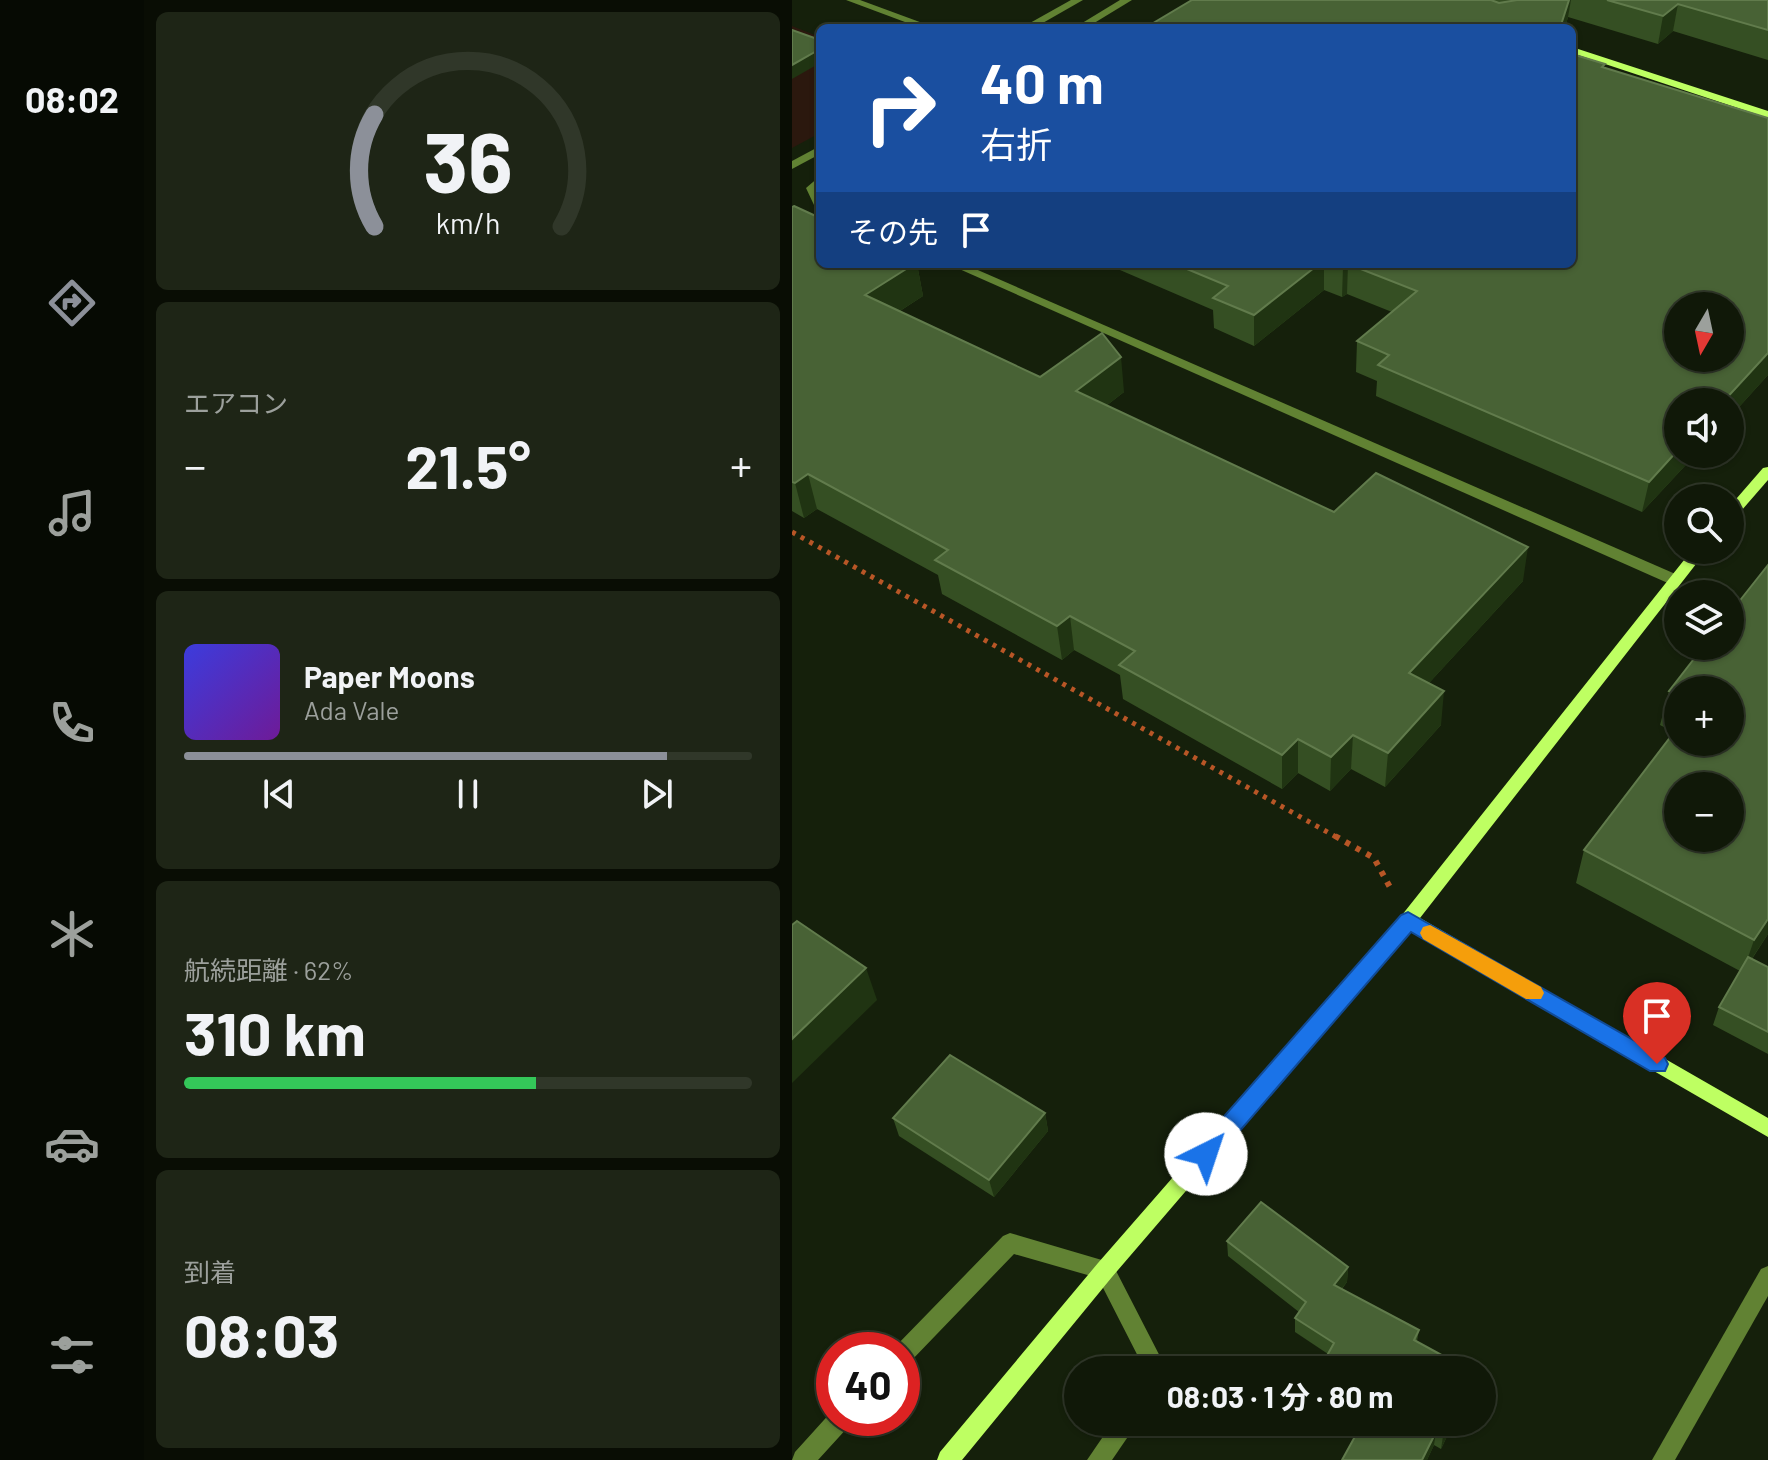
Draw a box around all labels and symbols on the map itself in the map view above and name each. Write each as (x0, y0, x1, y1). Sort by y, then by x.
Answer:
north arrow (1664, 292, 1744, 372)
pin (1623, 982, 1691, 1064)
position arrow (1164, 1112, 1248, 1196)
speed limit sign: 40 (816, 1332, 920, 1436)

